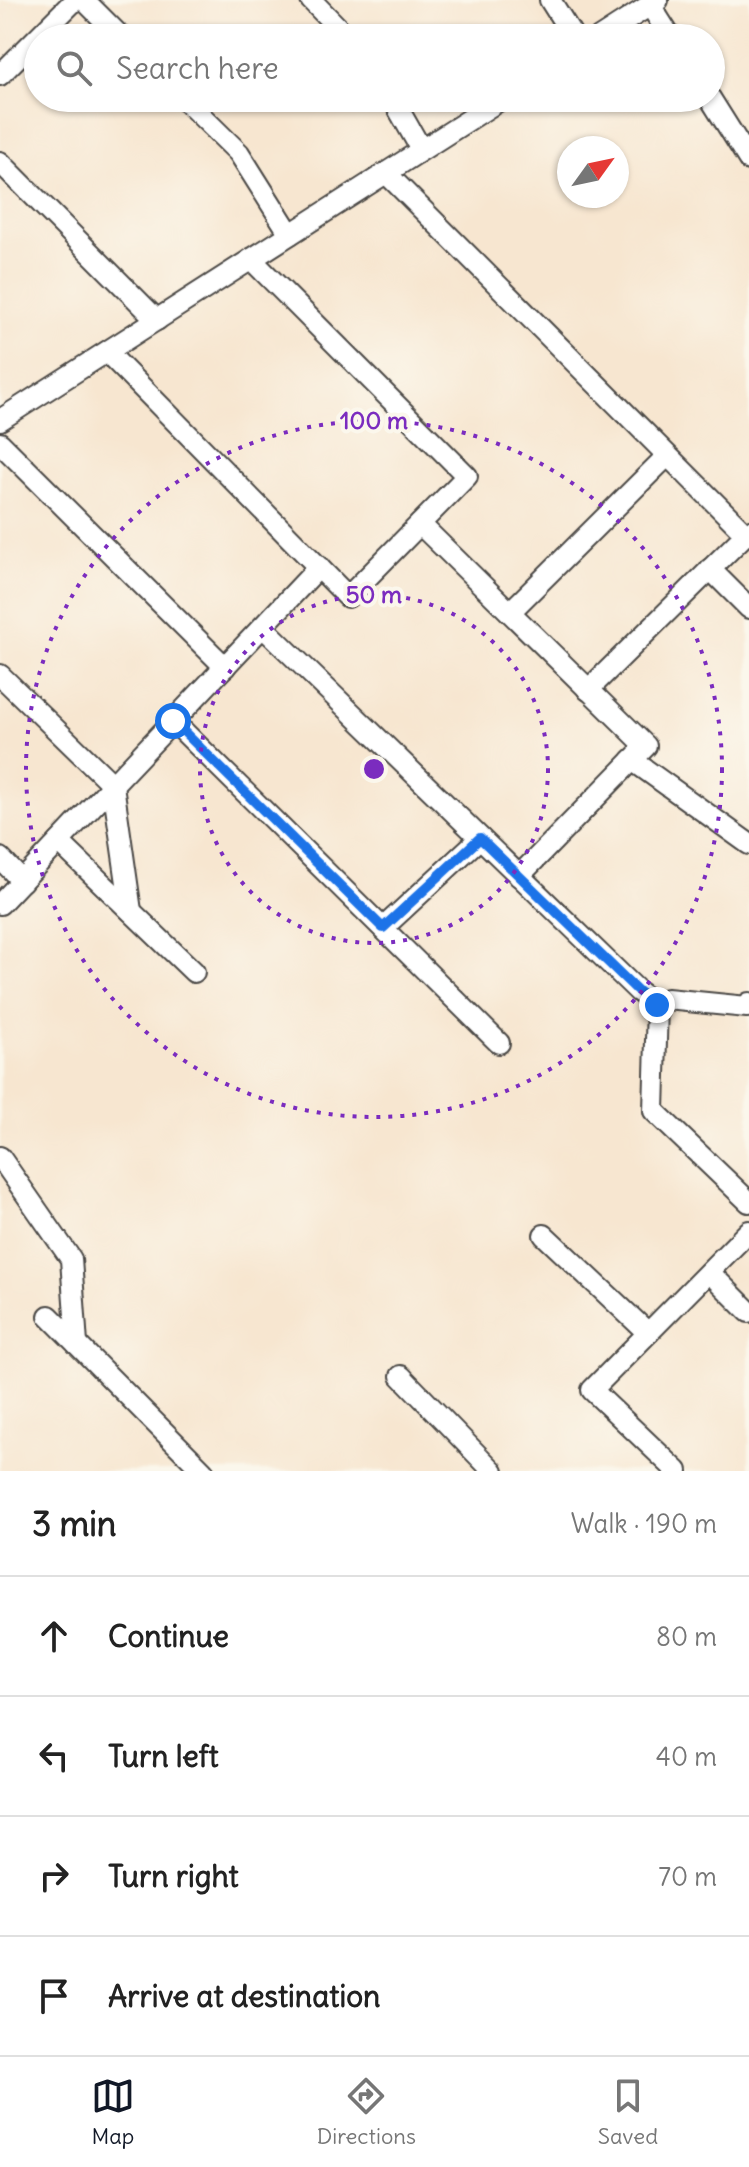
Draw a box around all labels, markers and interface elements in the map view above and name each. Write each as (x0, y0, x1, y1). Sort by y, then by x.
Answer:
search box (24, 24, 725, 112)
icon: search (52, 46, 96, 90)
text: Search here (116, 49, 279, 87)
north arrow (557, 136, 629, 208)
text: 100 m (340, 405, 408, 435)
text: 50 m (346, 579, 402, 609)
route start (155, 703, 191, 739)
centre of rings (360, 755, 388, 783)
route end (639, 987, 675, 1023)
text: 3 min (32, 1502, 117, 1545)
text: Walk · 190 m (571, 1507, 717, 1540)
icon: ahead (32, 1614, 76, 1658)
text: Continue (108, 1617, 229, 1655)
text: 80 m (656, 1620, 717, 1653)
icon: left (32, 1734, 76, 1778)
text: Turn left (108, 1737, 219, 1775)
text: 40 m (656, 1740, 717, 1773)
icon: right (32, 1854, 76, 1898)
text: Turn right (108, 1857, 239, 1895)
text: 70 m (658, 1860, 717, 1893)
icon: arrive (32, 1974, 76, 2018)
text: Arrive at destination (108, 1977, 380, 2015)
tab: Map (91, 2074, 135, 2150)
tab: Directions (317, 2074, 416, 2150)
tab: Saved (598, 2074, 658, 2150)

